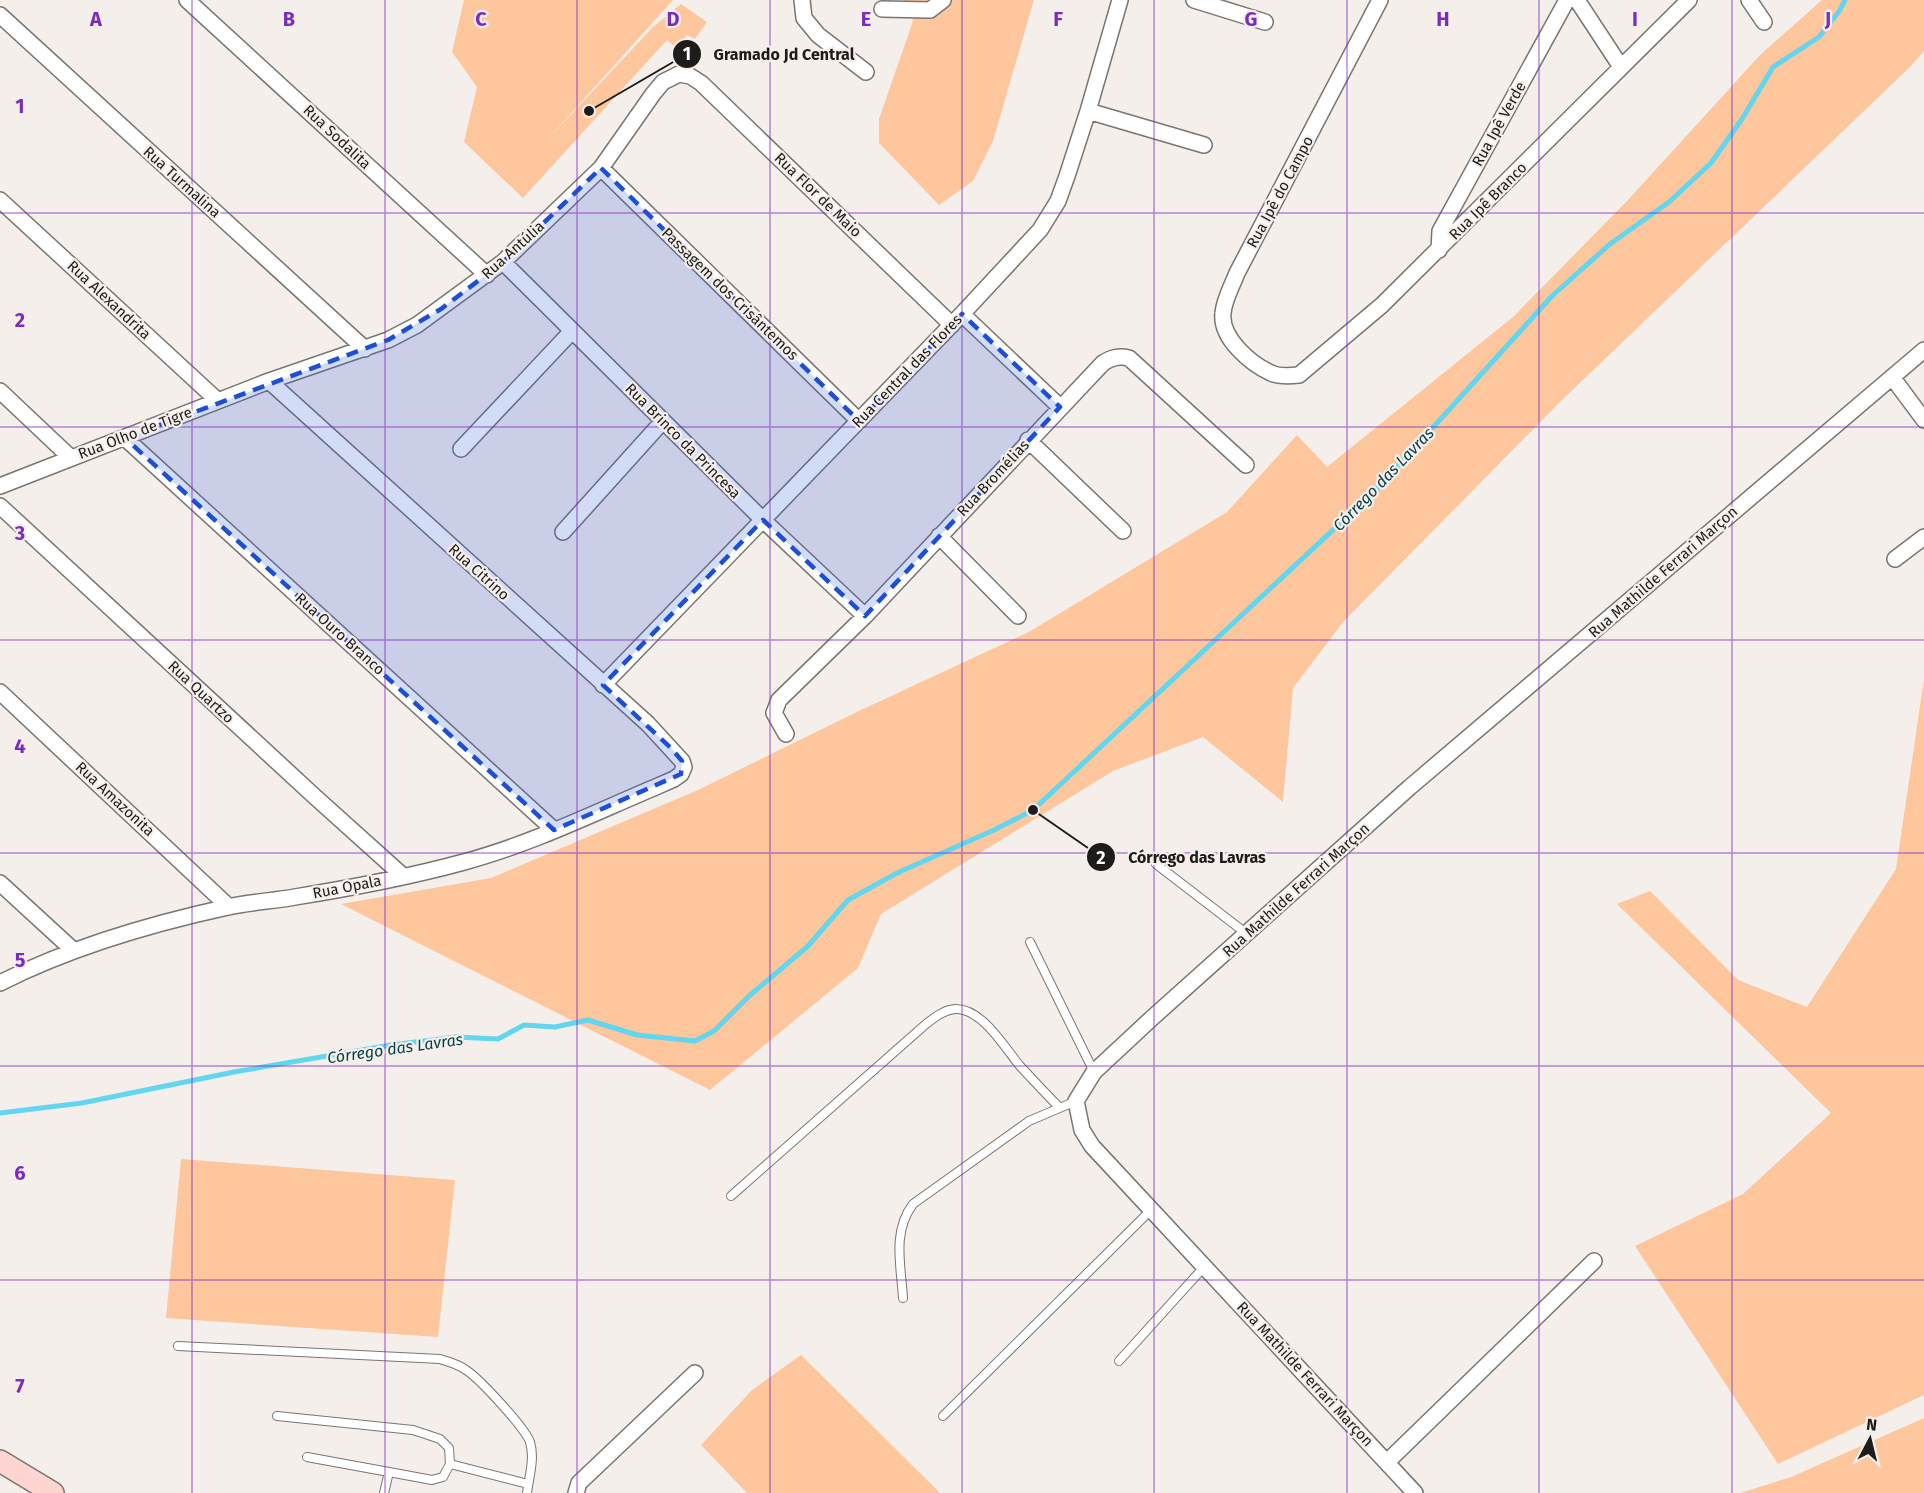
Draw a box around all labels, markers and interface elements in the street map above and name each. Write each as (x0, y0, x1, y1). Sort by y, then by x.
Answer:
text: A (89, 7, 103, 31)
text: B (283, 7, 295, 31)
text: C (475, 7, 487, 31)
text: D (666, 7, 680, 31)
text: E (861, 7, 871, 31)
text: F (1053, 7, 1063, 31)
text: G (1245, 7, 1257, 31)
text: H (1436, 7, 1450, 31)
text: I (1632, 7, 1638, 31)
text: J (1824, 7, 1831, 31)
callout: Gramado Jd Central (672, 37, 867, 71)
text: 1 (683, 43, 691, 65)
text: Gramado Jd Central (714, 45, 855, 64)
street label: Rua Ipê Verde (1468, 79, 1530, 169)
text: 1 (15, 94, 25, 118)
street label: Rua Sodalita (299, 101, 375, 173)
street label: Rua Ipê do Campo (1243, 133, 1317, 251)
street label: Rua Turmalina (140, 143, 224, 221)
street label: Rua Flor de Maio (771, 149, 865, 241)
street label: Rua Ipê Branco (1445, 158, 1531, 244)
street label: Rua Antúlia (478, 217, 548, 283)
street label: Passagem dos Crisântemos (658, 224, 802, 364)
street label: Rua Alexandrita (64, 257, 154, 343)
text: 2 (15, 308, 25, 332)
street label: Rua Central das Flores (848, 310, 966, 432)
street label: Rua Brinco da Princesa (622, 380, 744, 502)
street label: Rua Olho de Tigre (75, 403, 195, 463)
water label: Córrego das Lavras (1329, 424, 1438, 535)
street label: Rua Bromélias (953, 436, 1033, 520)
street label: Rua Mathilde Ferrari Marçon (1585, 502, 1741, 642)
text: 3 (14, 521, 25, 545)
street label: Rua Citrino (445, 540, 513, 604)
street label: Rua Ouro Branco (292, 589, 388, 679)
street label: Rua Quartzo (164, 657, 238, 727)
text: 4 (14, 734, 26, 758)
street label: Rua Amazonita (72, 758, 158, 840)
street label: Rua Mathilde Ferrari Marçon (1219, 819, 1373, 961)
callout: Córrego das Lavras (1086, 840, 1278, 874)
text: 2 (1096, 847, 1106, 869)
text: Córrego das Lavras (1128, 848, 1266, 867)
street label: Rua Opala (311, 872, 383, 902)
text: 5 (15, 948, 26, 972)
water label: Córrego das Lavras (326, 1030, 464, 1067)
text: 6 (14, 1161, 26, 1185)
street label: Rua Mathilde Ferrari Marçon (1233, 1298, 1377, 1450)
text: 7 (15, 1374, 25, 1398)
north arrow (1840, 1409, 1900, 1469)
text: N (1865, 1415, 1878, 1435)

